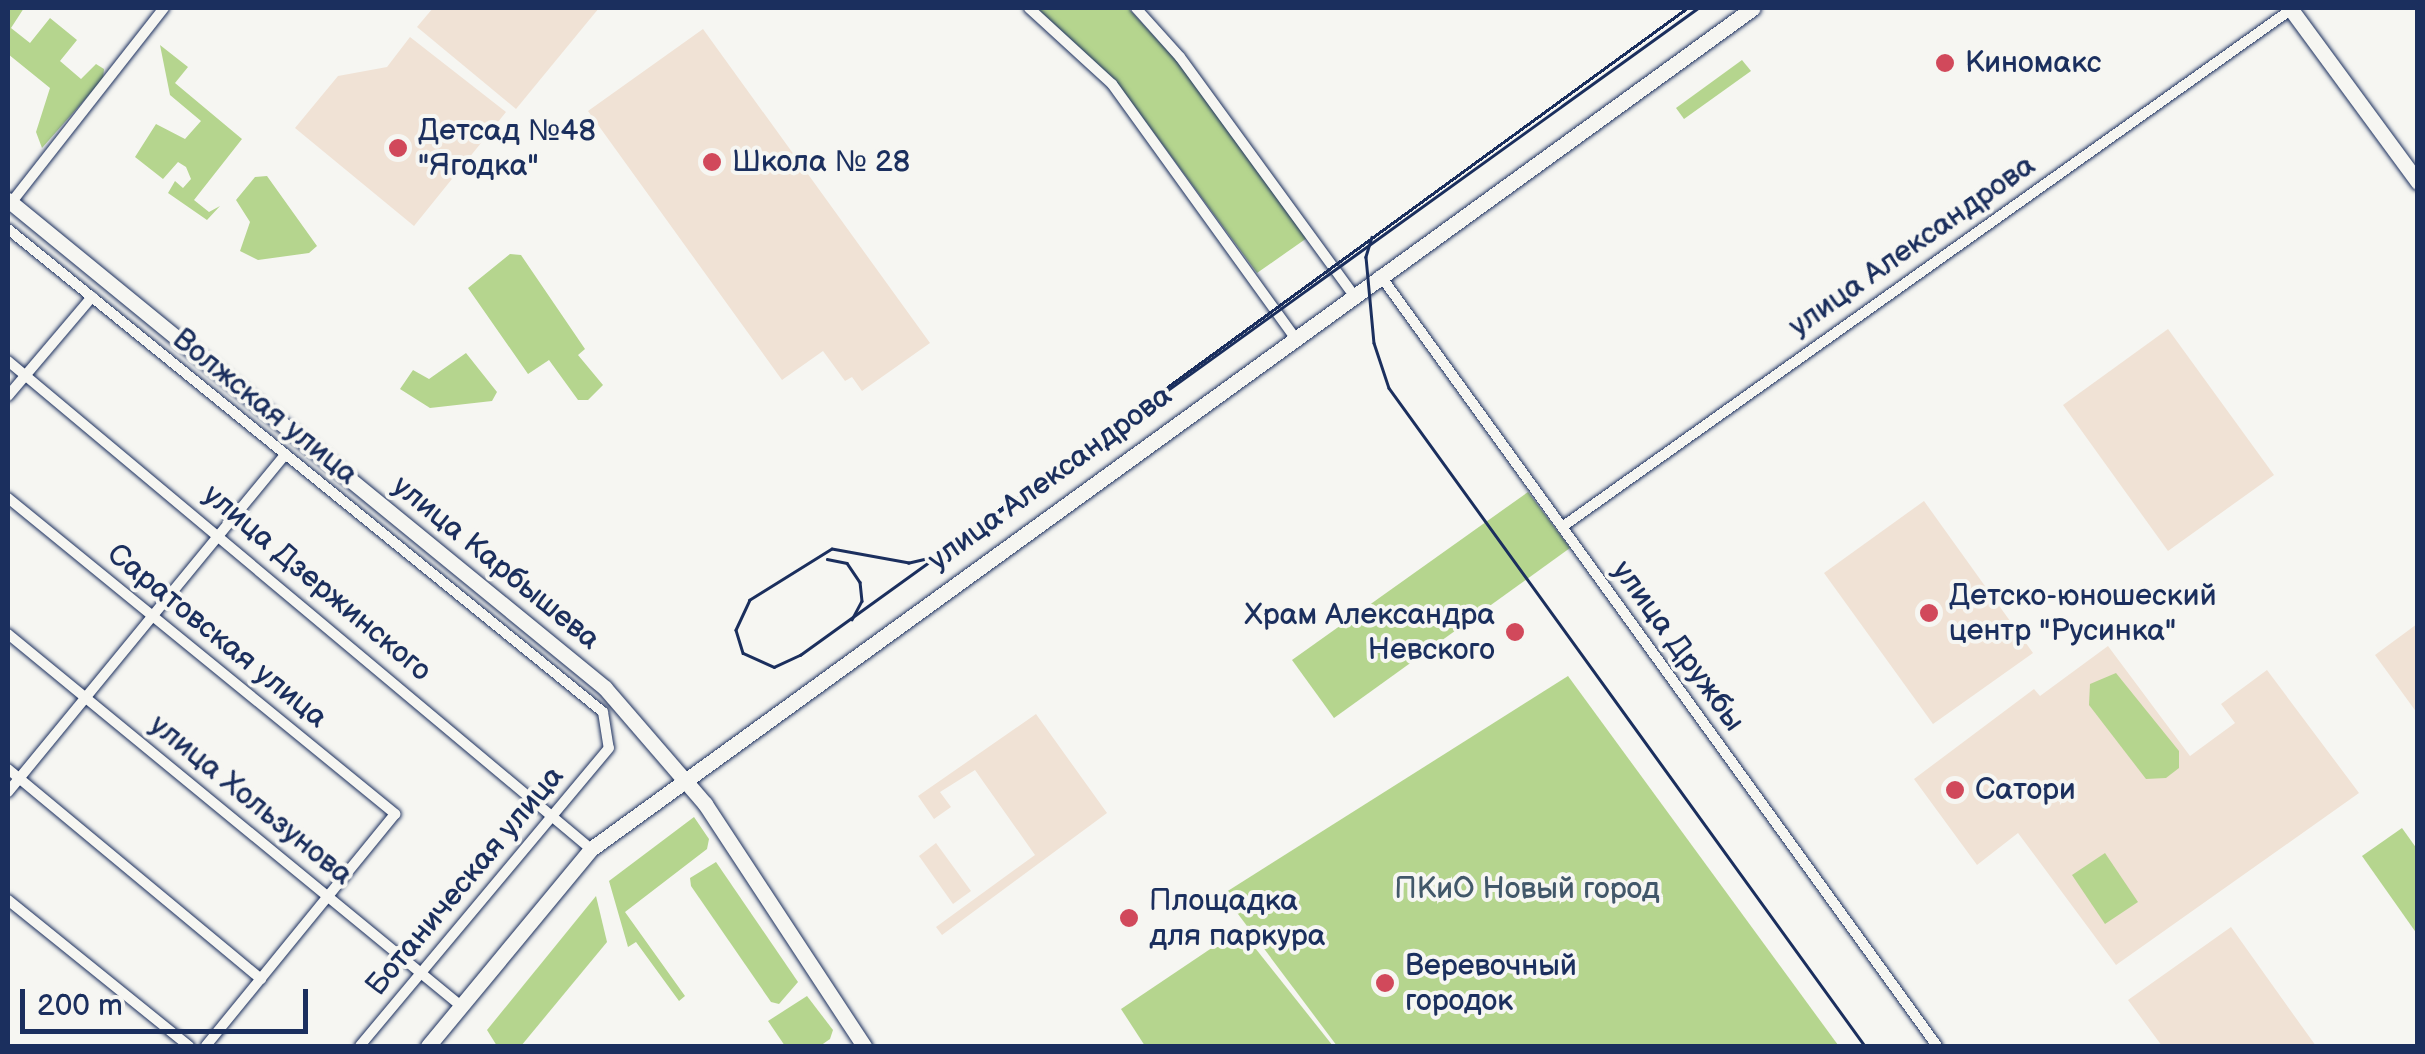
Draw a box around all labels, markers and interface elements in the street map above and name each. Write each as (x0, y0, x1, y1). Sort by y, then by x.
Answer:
place label: Киномакс (1965, 45, 2101, 81)
marker: Киномакс (1934, 52, 1956, 74)
place label: Детсад №48 "Ягодка" (418, 113, 596, 184)
marker: Детсад №48 "Ягодка" (387, 137, 409, 159)
place label: Школа № 28 (732, 144, 910, 180)
street label: улица Александрова (1782, 147, 2042, 345)
marker: Школа № 28 (701, 151, 723, 173)
street label: Волжская улица (165, 321, 365, 493)
street label: улица Александрова (921, 378, 1179, 578)
street label: улица Карбышева (385, 468, 607, 658)
street label: улица Дзержинского (195, 477, 439, 689)
street label: Саратовская улица (100, 536, 334, 736)
street label: улица Дружбы (1604, 554, 1752, 738)
place label: Детско-юношеский центр "Русинка" (1949, 578, 2217, 648)
place label: Храм Александра Невского (1245, 597, 1495, 668)
marker: Детско-юношеский центр "Русинка" (1918, 602, 1940, 624)
marker: Храм Александра Невского (1504, 621, 1526, 643)
street label: улица Хользунова (142, 707, 360, 893)
street label: Ботаническая улица (358, 759, 572, 1003)
place label: Сатори (1975, 772, 2076, 808)
marker: Сатори (1944, 779, 1966, 801)
park label: ПКиО Новый город (1394, 871, 1660, 907)
place label: Площадка для паркура (1149, 883, 1325, 954)
marker: Площадка для паркура (1118, 907, 1140, 929)
place label: Веревочный городок (1405, 948, 1577, 1018)
scale bar (25, 969, 312, 1031)
marker: Веревочный городок (1374, 972, 1396, 994)
text: 200 m (37, 988, 123, 1024)

